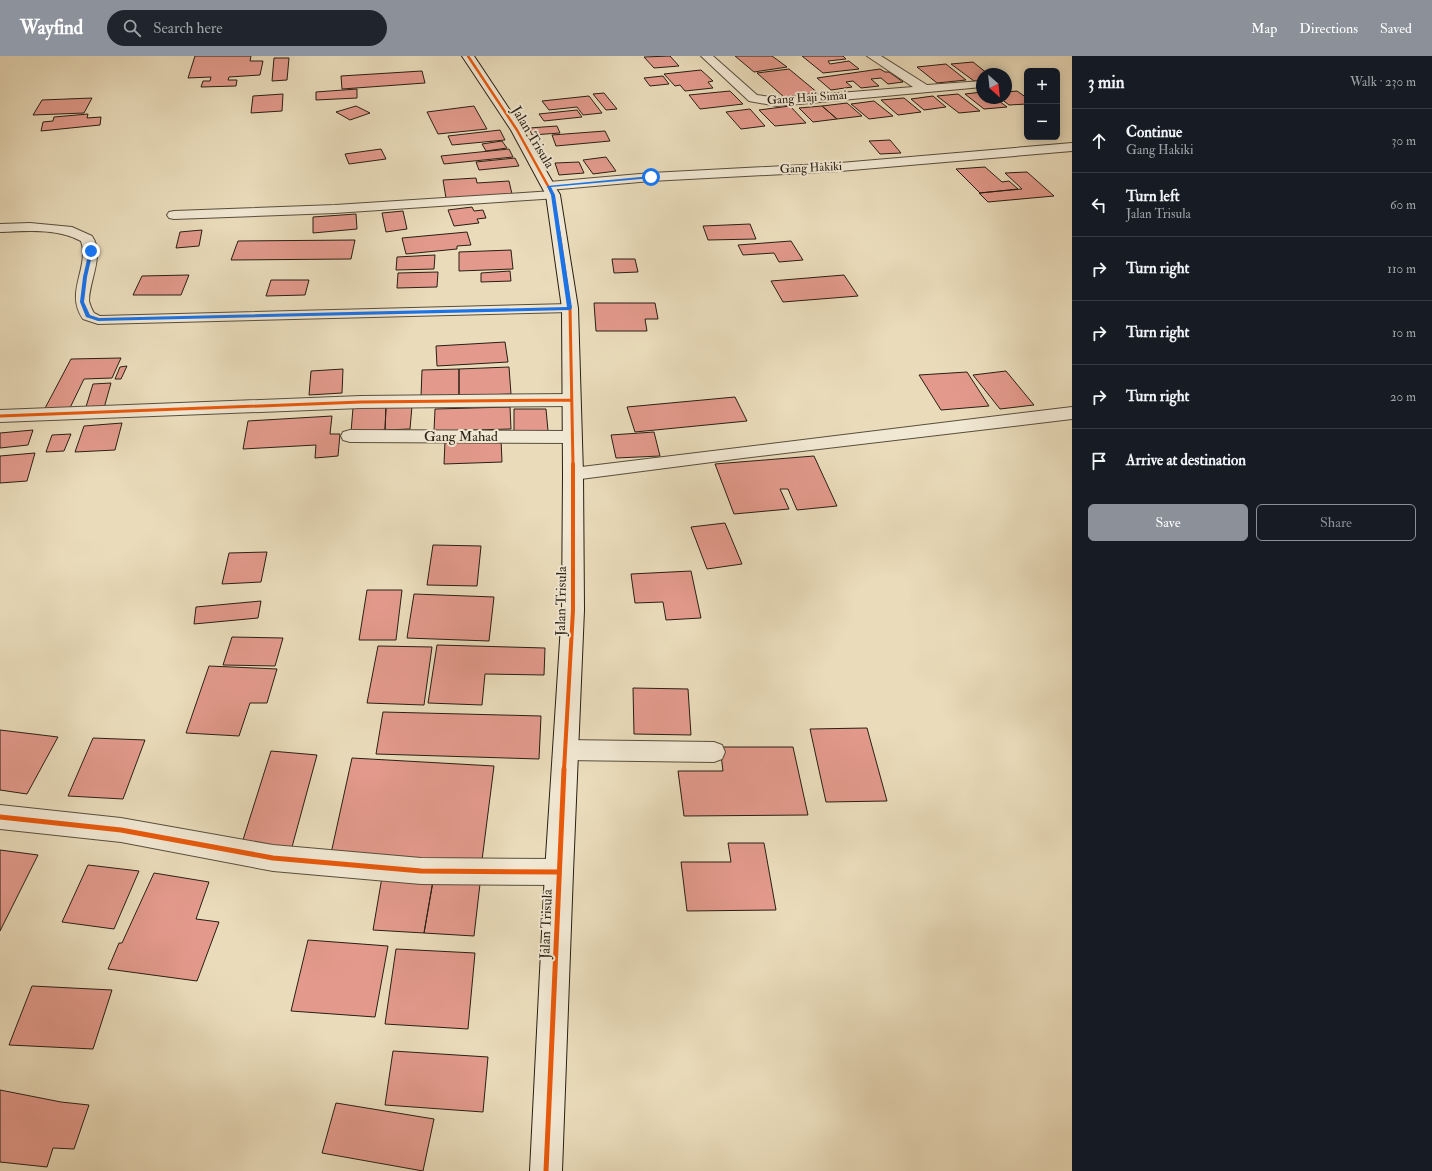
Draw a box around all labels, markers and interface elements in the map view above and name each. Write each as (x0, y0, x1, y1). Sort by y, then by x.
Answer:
search box (107, 10, 387, 46)
text: Wayfind (20, 16, 83, 40)
icon: search (121, 17, 143, 39)
text: Search here (153, 19, 223, 38)
text: Map (1251, 20, 1277, 37)
text: Directions (1299, 20, 1358, 37)
text: Saved (1380, 20, 1412, 37)
north arrow (976, 68, 1012, 104)
map controls (1024, 68, 1060, 140)
button: + (1024, 68, 1060, 104)
text: 3 min (1088, 72, 1125, 93)
text: Walk · 230 m (1350, 74, 1416, 90)
street label: Gang Haji Simai (766, 88, 848, 108)
street label: Jalan Trisula (507, 102, 558, 172)
button: − (1024, 104, 1060, 140)
text: Continue (1126, 123, 1182, 142)
icon: ahead (1088, 130, 1110, 152)
text: 30 m (1392, 133, 1416, 149)
text: Gang Hakiki (1126, 142, 1193, 158)
street label: Gang Hakiki (780, 159, 842, 177)
route start (642, 168, 660, 186)
text: Turn left (1126, 187, 1180, 206)
icon: left (1088, 194, 1110, 216)
text: 60 m (1390, 197, 1416, 213)
text: Jalan Trisula (1126, 206, 1191, 222)
route end (82, 242, 100, 260)
icon: right (1088, 258, 1110, 280)
text: Turn right (1126, 259, 1189, 278)
text: 110 m (1387, 261, 1416, 277)
icon: right (1088, 322, 1110, 344)
text: Turn right (1126, 323, 1189, 342)
text: 10 m (1392, 325, 1416, 341)
icon: right (1088, 386, 1110, 408)
text: Turn right (1126, 387, 1189, 406)
text: 20 m (1390, 389, 1416, 405)
street label: Gang Mahad (424, 428, 498, 445)
icon: arrive (1088, 450, 1110, 472)
text: Arrive at destination (1126, 451, 1246, 470)
button: Save (1088, 504, 1248, 541)
button: Share (1256, 504, 1416, 541)
street label: Jalan Trisula (552, 566, 570, 637)
street label: Jalan Trisula (536, 889, 556, 960)

